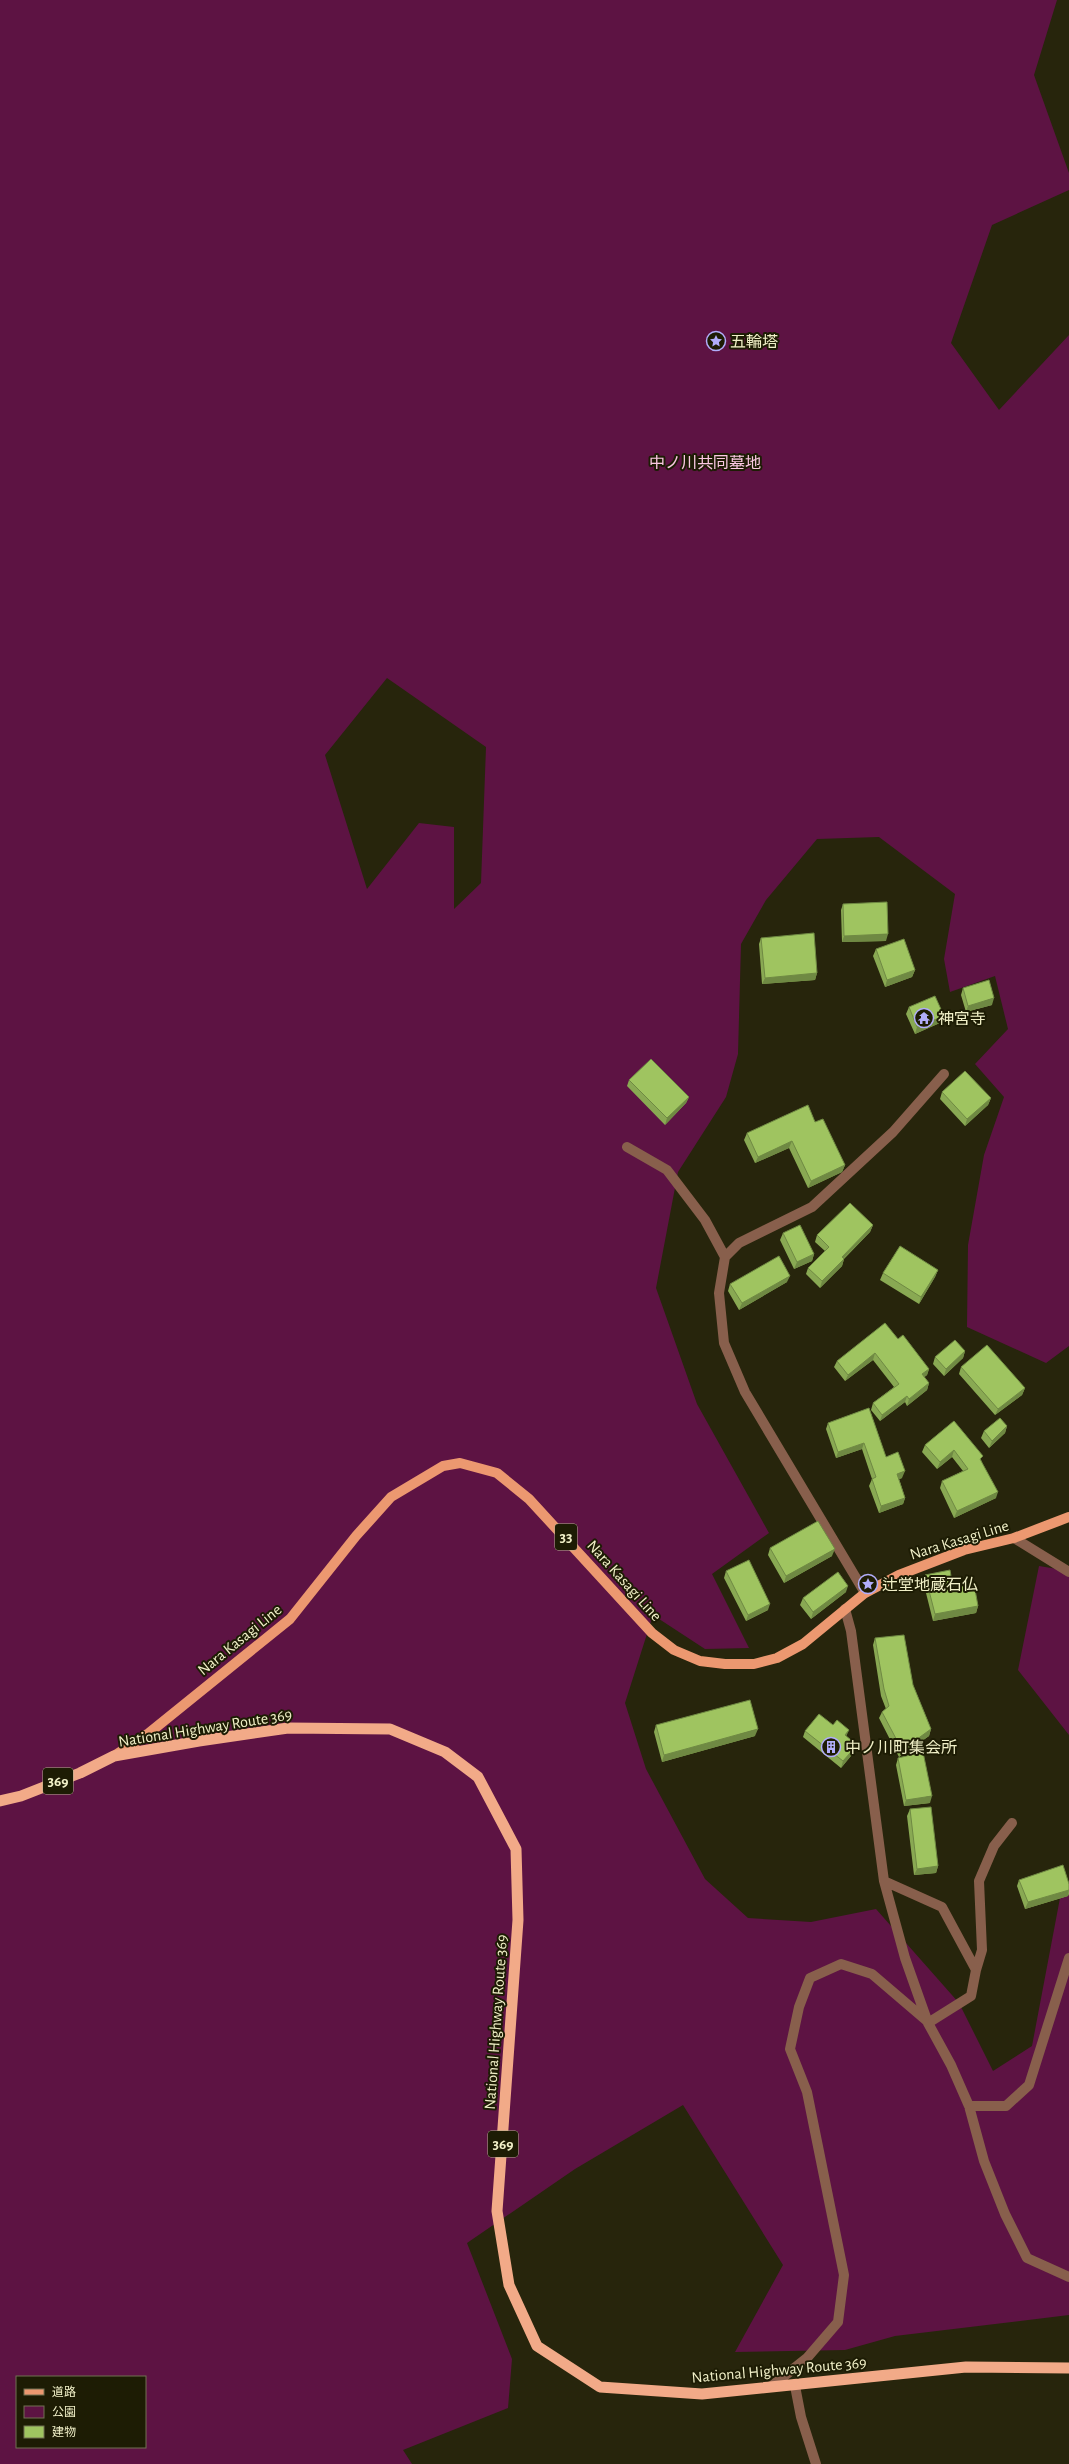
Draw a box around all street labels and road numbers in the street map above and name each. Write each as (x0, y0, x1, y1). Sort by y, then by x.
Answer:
street label: Nara Kasagi Line (908, 1517, 1011, 1563)
road number: 33 (555, 1524, 577, 1550)
street label: Nara Kasagi Line (584, 1537, 665, 1624)
street label: Nara Kasagi Line (195, 1601, 285, 1678)
street label: National Highway Route 369 (117, 1706, 293, 1751)
road number: 369 (43, 1768, 73, 1794)
street label: National Highway Route 369 (482, 1934, 511, 2110)
road number: 369 (488, 2131, 518, 2157)
street label: National Highway Route 369 (691, 2354, 867, 2387)

